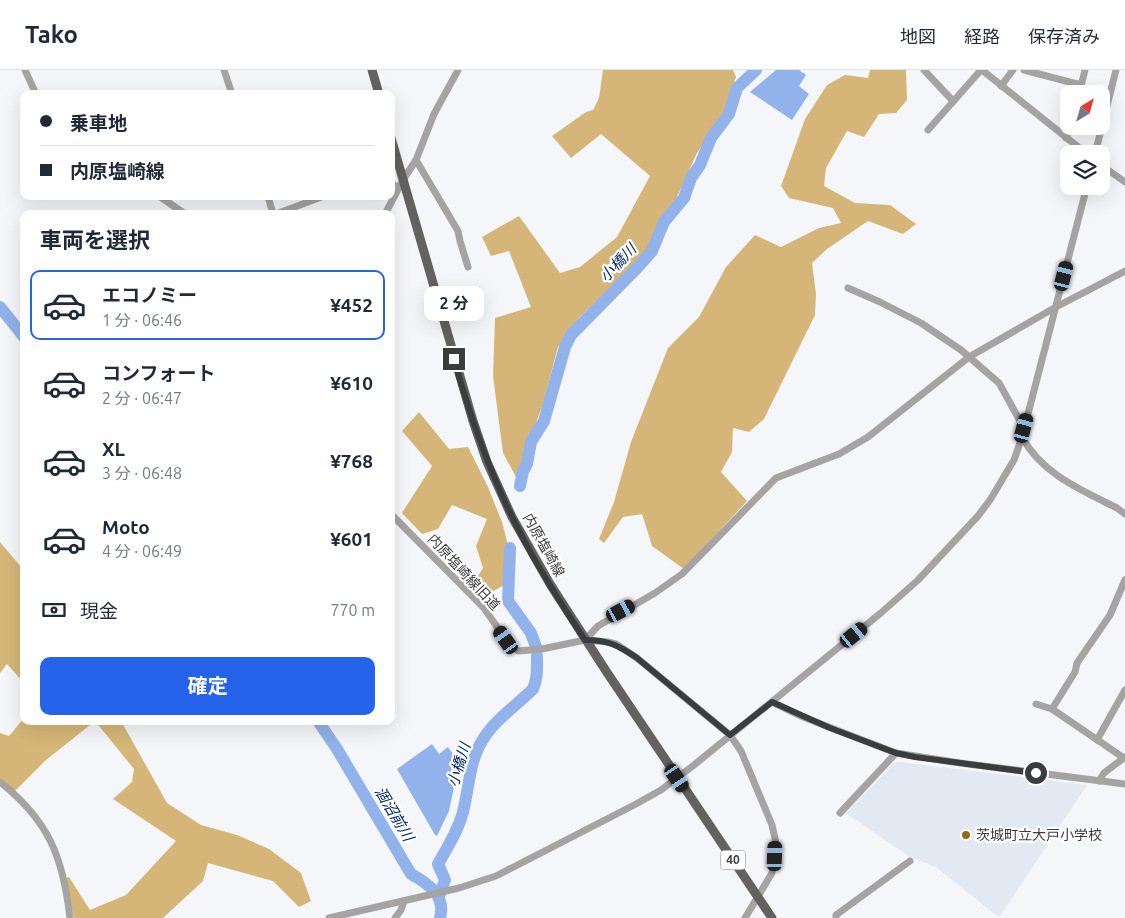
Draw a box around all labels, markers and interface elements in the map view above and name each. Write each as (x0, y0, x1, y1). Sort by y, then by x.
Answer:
text: Tako (25, 21, 78, 48)
text: 地図 (900, 26, 936, 46)
text: 経路 (964, 26, 1000, 46)
text: 保存済み (1028, 26, 1100, 46)
north arrow (1060, 85, 1110, 135)
map controls (1060, 85, 1110, 195)
text: 乗車地 (70, 112, 127, 134)
button: layers (1060, 145, 1110, 195)
text: 内原塩崎線 (70, 160, 165, 182)
text: 車両を選択 (40, 227, 150, 252)
water label: 小橋川 (596, 239, 641, 285)
car (1053, 260, 1074, 292)
icon: car (42, 283, 87, 328)
text: エコノミー (102, 284, 197, 306)
callout: 2 分 (424, 286, 484, 322)
text: ¥452 (330, 294, 373, 316)
text: 2 分 (440, 294, 468, 312)
text: 1 分 · 06:46 (102, 311, 182, 329)
route end (443, 348, 465, 370)
icon: car (42, 361, 87, 406)
text: コンフォート (102, 362, 215, 384)
text: ¥610 (330, 372, 373, 394)
text: 2 分 · 06:47 (102, 389, 182, 407)
car (1012, 412, 1035, 444)
text: XL (102, 438, 125, 460)
icon: car (42, 439, 87, 484)
text: ¥768 (330, 450, 373, 472)
text: 3 分 · 06:48 (102, 464, 182, 482)
street label: 内原塩崎線 (520, 511, 568, 579)
text: Moto (102, 516, 150, 538)
icon: car (42, 517, 87, 562)
text: ¥601 (330, 528, 373, 550)
street label: 内原塩崎線旧道 (425, 531, 503, 613)
text: 4 分 · 06:49 (102, 542, 182, 560)
icon: cash (40, 596, 68, 624)
car (604, 597, 637, 625)
text: 現金 (80, 600, 118, 622)
text: 770 m (330, 601, 375, 619)
car (837, 620, 870, 650)
car (491, 623, 520, 657)
button: 確定 (40, 657, 375, 715)
water label: 小橋川 (444, 739, 474, 789)
car (662, 761, 691, 795)
route start (1025, 762, 1047, 784)
water label: 涸沼前川 (372, 784, 418, 846)
place label: 茨城町立大戸小学校 (976, 827, 1102, 843)
marker: 茨城町立大戸小学校 (960, 829, 972, 841)
car (766, 841, 783, 871)
road number: 40 (720, 850, 746, 870)

